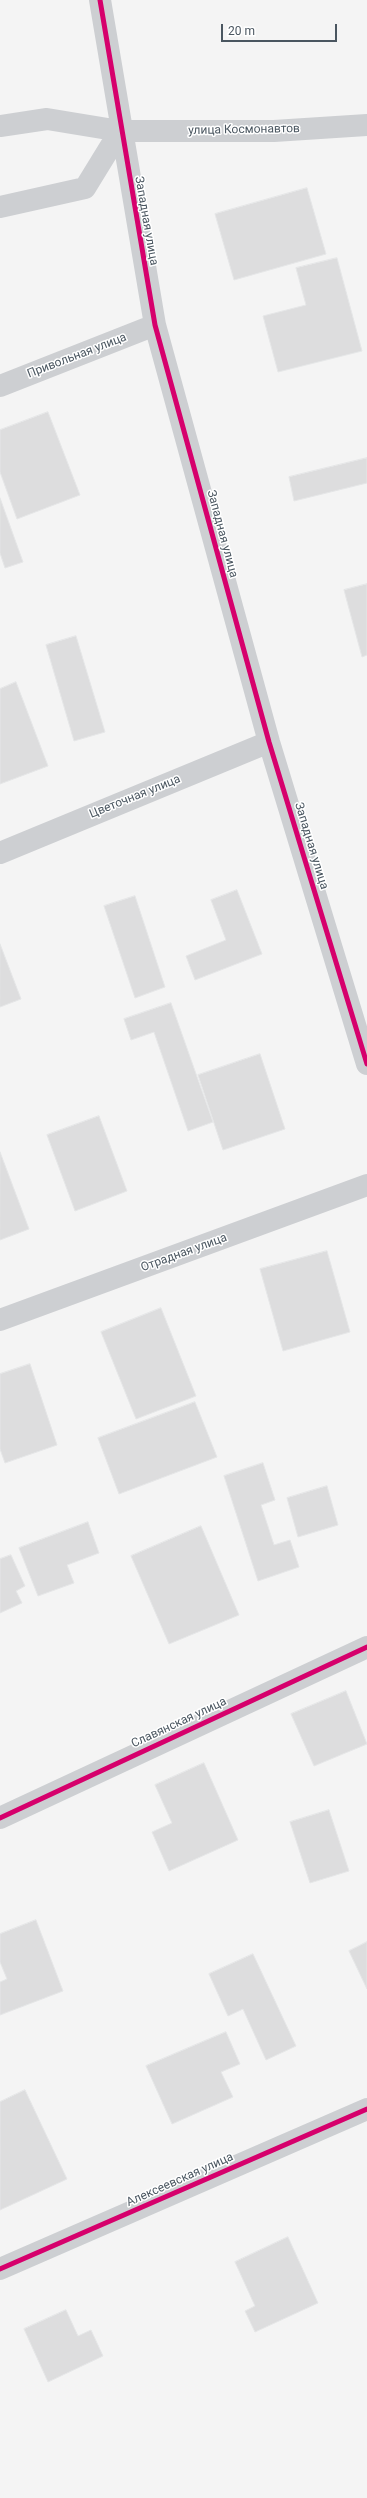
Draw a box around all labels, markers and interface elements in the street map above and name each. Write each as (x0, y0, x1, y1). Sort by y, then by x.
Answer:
scale bar (223, 16, 339, 42)
text: 20 m (228, 24, 255, 38)
street label: улица Космонавтов (188, 122, 300, 138)
street label: Западная улица (131, 175, 161, 267)
street label: Привольная улица (25, 330, 129, 382)
street label: Западная улица (203, 489, 241, 579)
street label: Цветочная улица (87, 772, 183, 822)
street label: Западная улица (291, 801, 331, 891)
street label: Отрадная улица (139, 1231, 229, 1275)
street label: Славянская улица (129, 1695, 229, 1751)
street label: Алексеевская улица (124, 2150, 236, 2210)

